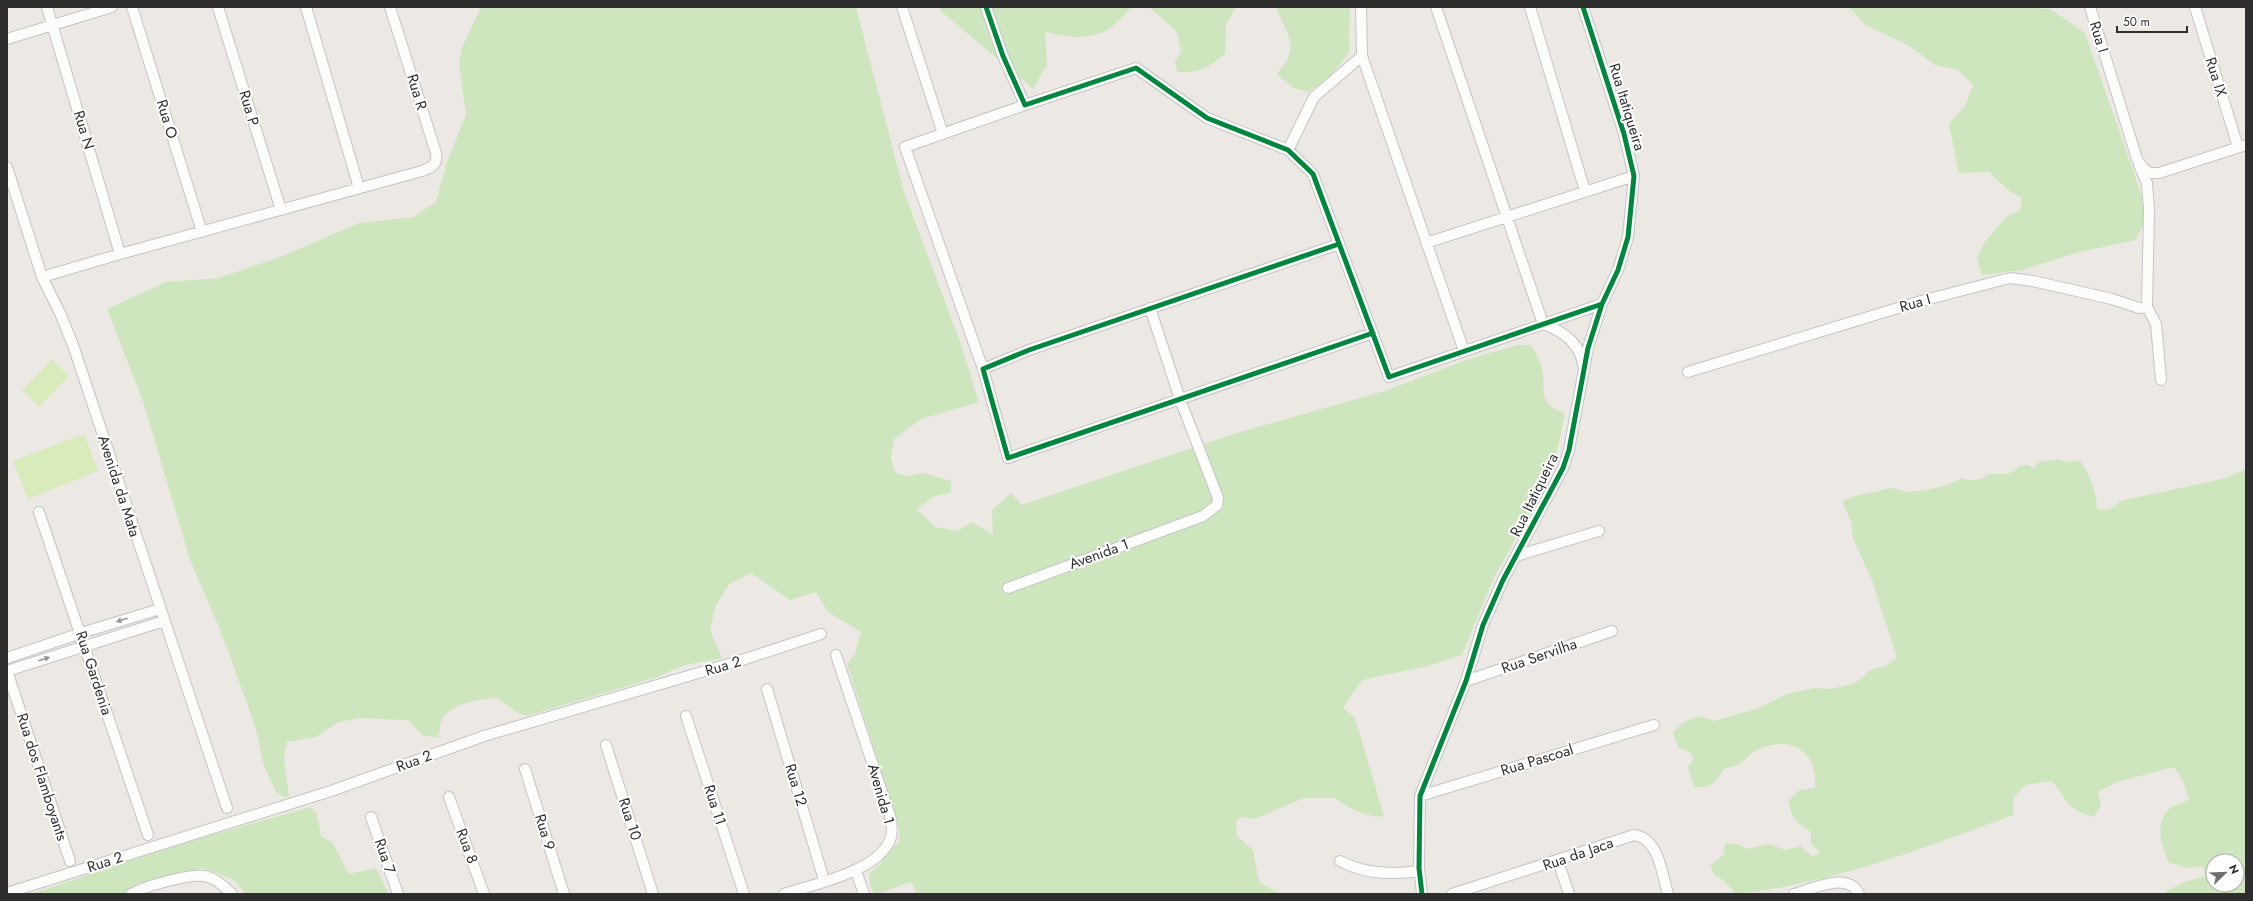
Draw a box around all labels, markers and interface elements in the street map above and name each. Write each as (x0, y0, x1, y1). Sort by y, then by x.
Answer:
scale bar (2117, 8, 2187, 34)
text: 50 m (2123, 13, 2150, 31)
street label: Rua I (2084, 19, 2114, 55)
street label: Rua IX (2200, 55, 2233, 100)
street label: Rua Itatiqueira (1603, 61, 1651, 153)
street label: Rua R (401, 71, 433, 113)
street label: Rua P (233, 87, 265, 129)
street label: Rua O (151, 97, 183, 141)
street label: Rua N (68, 108, 100, 152)
street label: Rua I (1897, 288, 1933, 318)
street label: Avenida da Mata (92, 432, 146, 540)
street label: Rua Itatiqueira (1504, 450, 1564, 540)
street label: Avenida 1 (1066, 533, 1132, 575)
one-way arrow (116, 617, 128, 623)
street label: Rua Gardenia (70, 628, 118, 718)
street label: Rua Servilha (1498, 633, 1580, 679)
street label: Rua 2 (702, 650, 744, 682)
one-way arrow (39, 656, 51, 662)
street label: Rua dos Flamboyants (11, 710, 73, 844)
street label: Rua Pascoal (1498, 739, 1576, 781)
street label: Rua 2 (393, 744, 435, 778)
street label: Rua 12 (779, 761, 813, 809)
street label: Avenida 1 (862, 761, 900, 827)
street label: Rua 11 (698, 782, 732, 828)
street label: Rua 10 (613, 795, 647, 843)
street label: Rua 9 (529, 811, 561, 853)
street label: Rua 8 (450, 825, 484, 867)
street label: Rua da Jaca (1540, 832, 1616, 876)
street label: Rua 7 (369, 835, 401, 877)
street label: Rua 2 (84, 846, 126, 878)
north arrow (2205, 853, 2245, 893)
text: N (2225, 862, 2243, 876)

